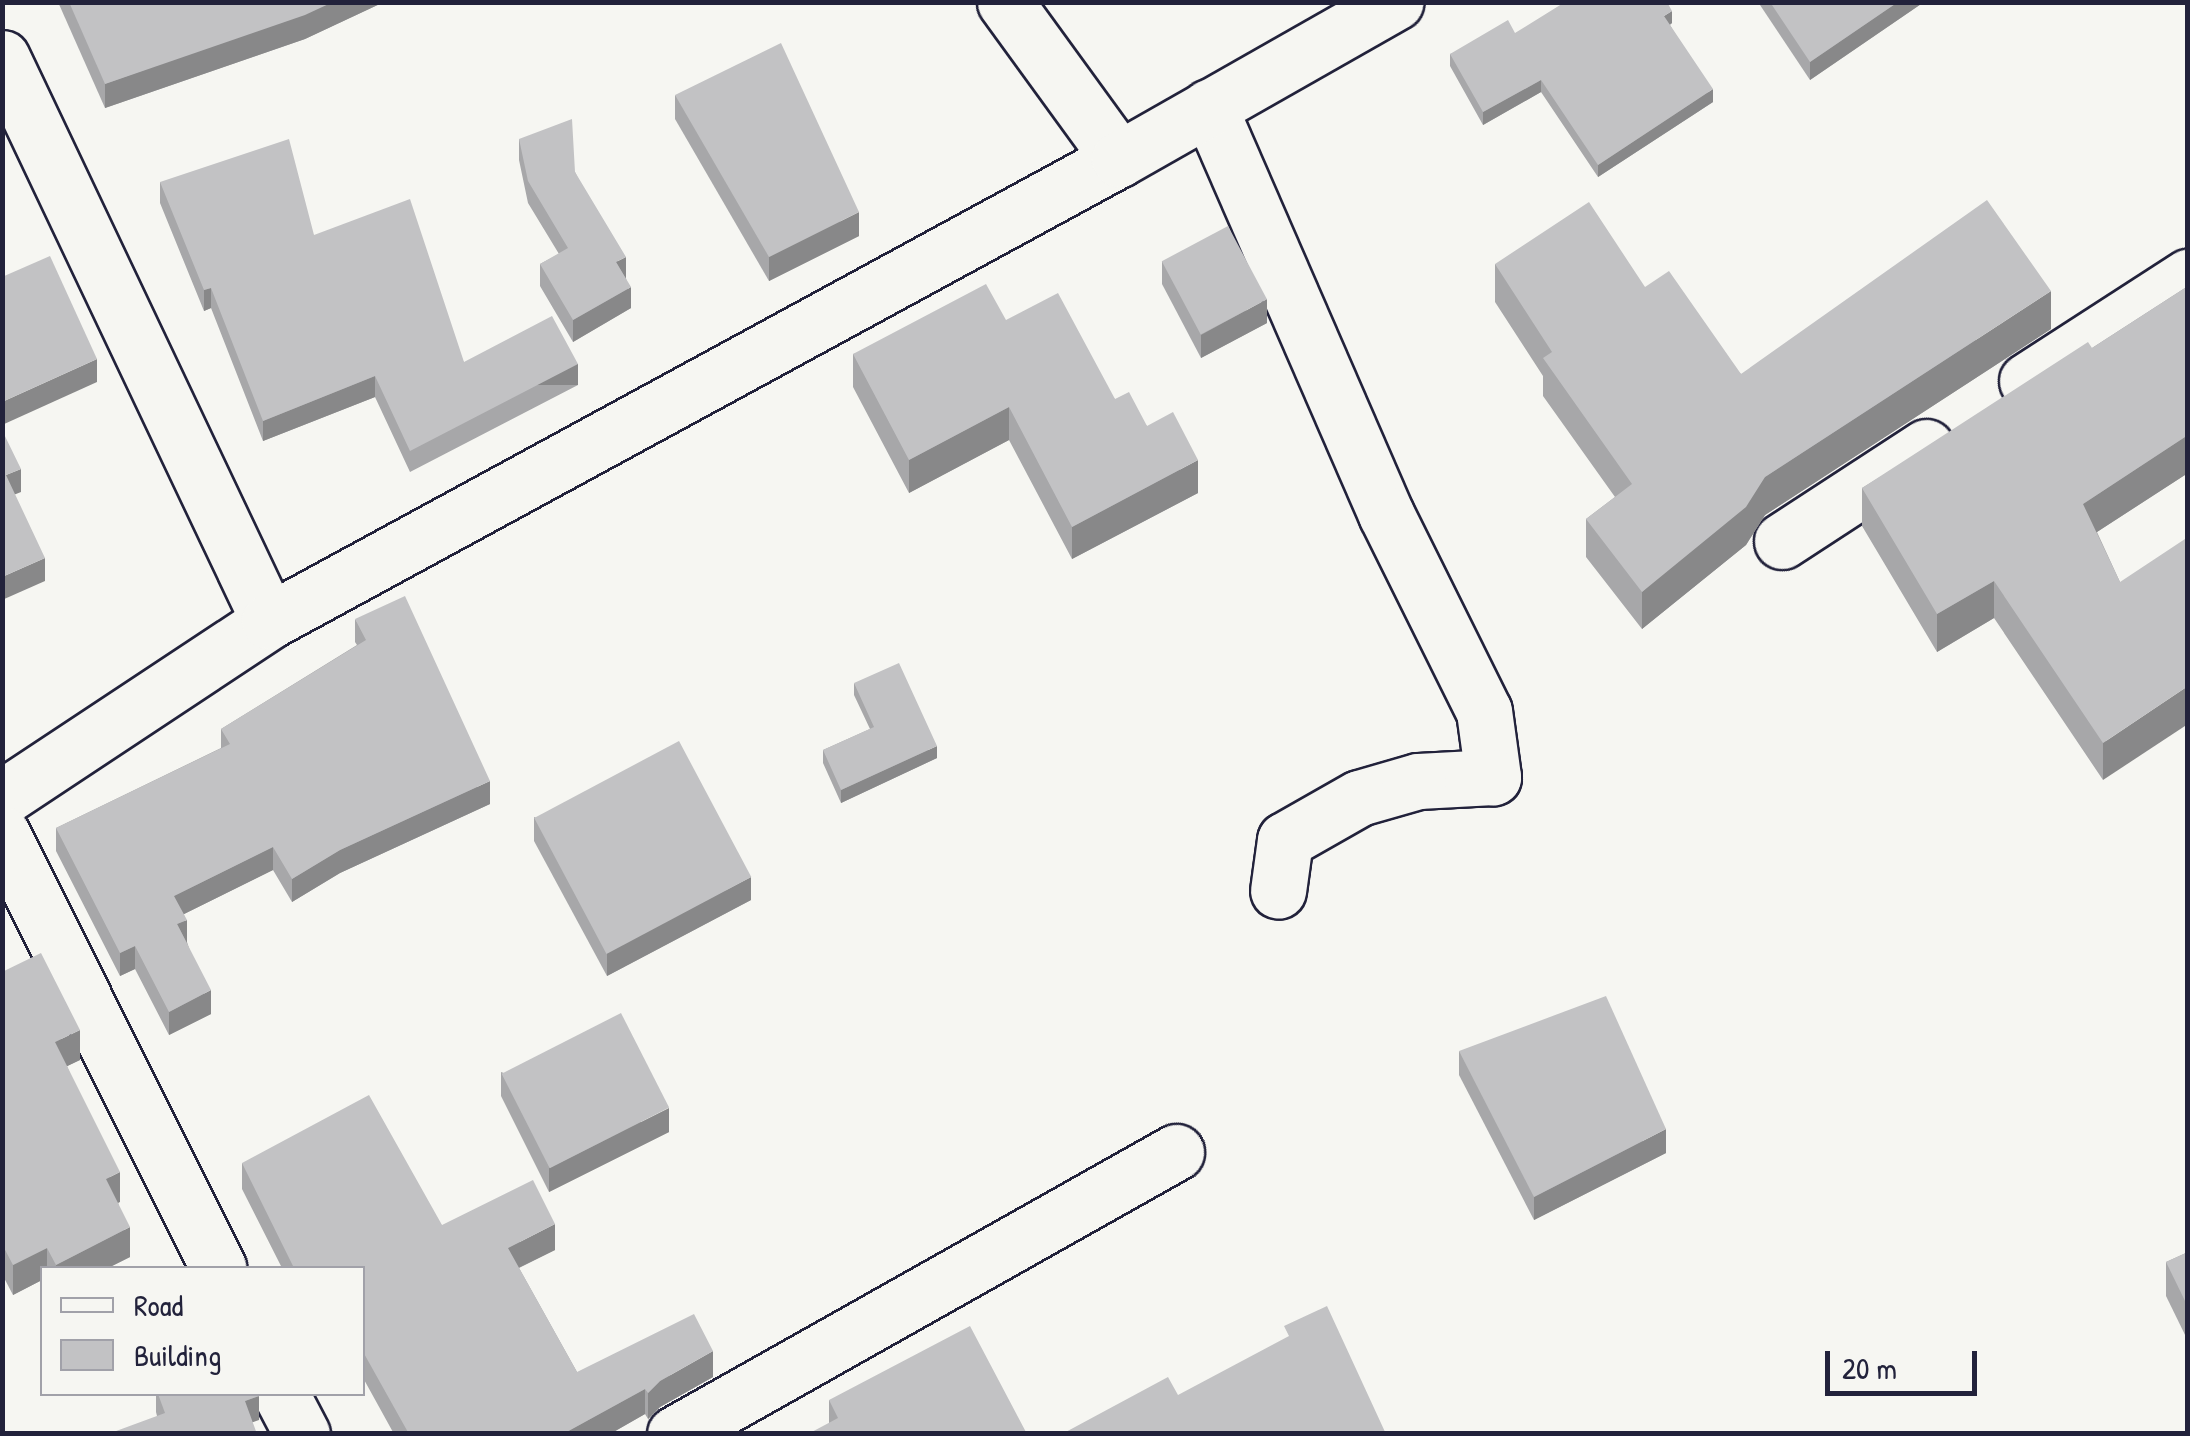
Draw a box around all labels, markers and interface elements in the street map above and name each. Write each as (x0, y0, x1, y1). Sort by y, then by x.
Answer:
legend (40, 1266, 365, 1396)
text: Road (134, 1285, 183, 1325)
scale bar (1830, 1331, 1982, 1393)
text: Building (134, 1335, 221, 1375)
text: 20 m (1842, 1348, 1897, 1388)

